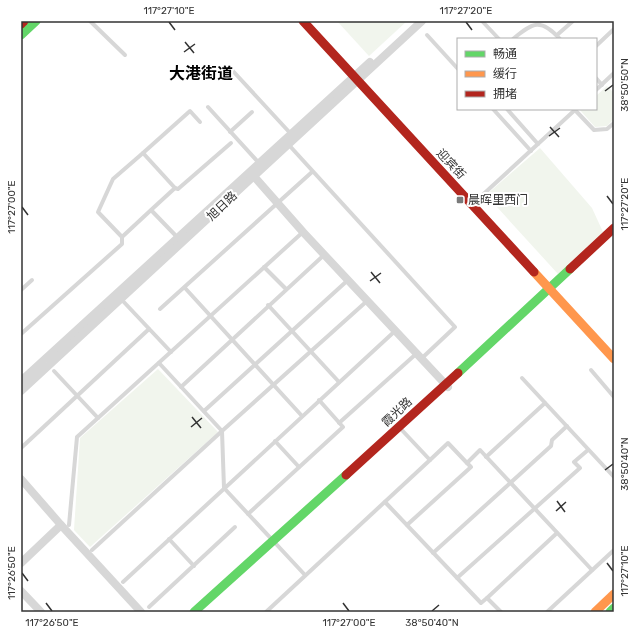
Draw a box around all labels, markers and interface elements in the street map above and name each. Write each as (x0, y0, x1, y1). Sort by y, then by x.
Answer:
text: 117°27'10"E (143, 5, 195, 17)
text: 117°27'20"E (440, 5, 492, 17)
legend (457, 38, 597, 110)
text: 畅通 (493, 47, 517, 61)
text: 38°50'50"N (619, 58, 631, 112)
district label: 大港街道 (169, 64, 233, 83)
text: 缓行 (493, 67, 517, 81)
text: 拥堵 (493, 87, 517, 101)
street label: 迎宾街 (434, 146, 468, 182)
text: 117°27'20"E (619, 178, 631, 230)
text: 117°27'00"E (6, 180, 18, 234)
street label: 旭日路 (204, 189, 240, 223)
place label: 晨晖里西门 (468, 193, 528, 207)
marker: 晨晖里西门 (455, 195, 465, 205)
street label: 霞光路 (379, 395, 415, 429)
text: 38°50'40"N (619, 437, 631, 491)
text: 117°27'10"E (619, 545, 631, 597)
text: 117°26'50"E (6, 546, 18, 600)
text: 117°26'50"E (25, 617, 79, 629)
text: 117°27'00"E (322, 617, 376, 629)
text: 38°50'40"N (405, 617, 459, 629)

